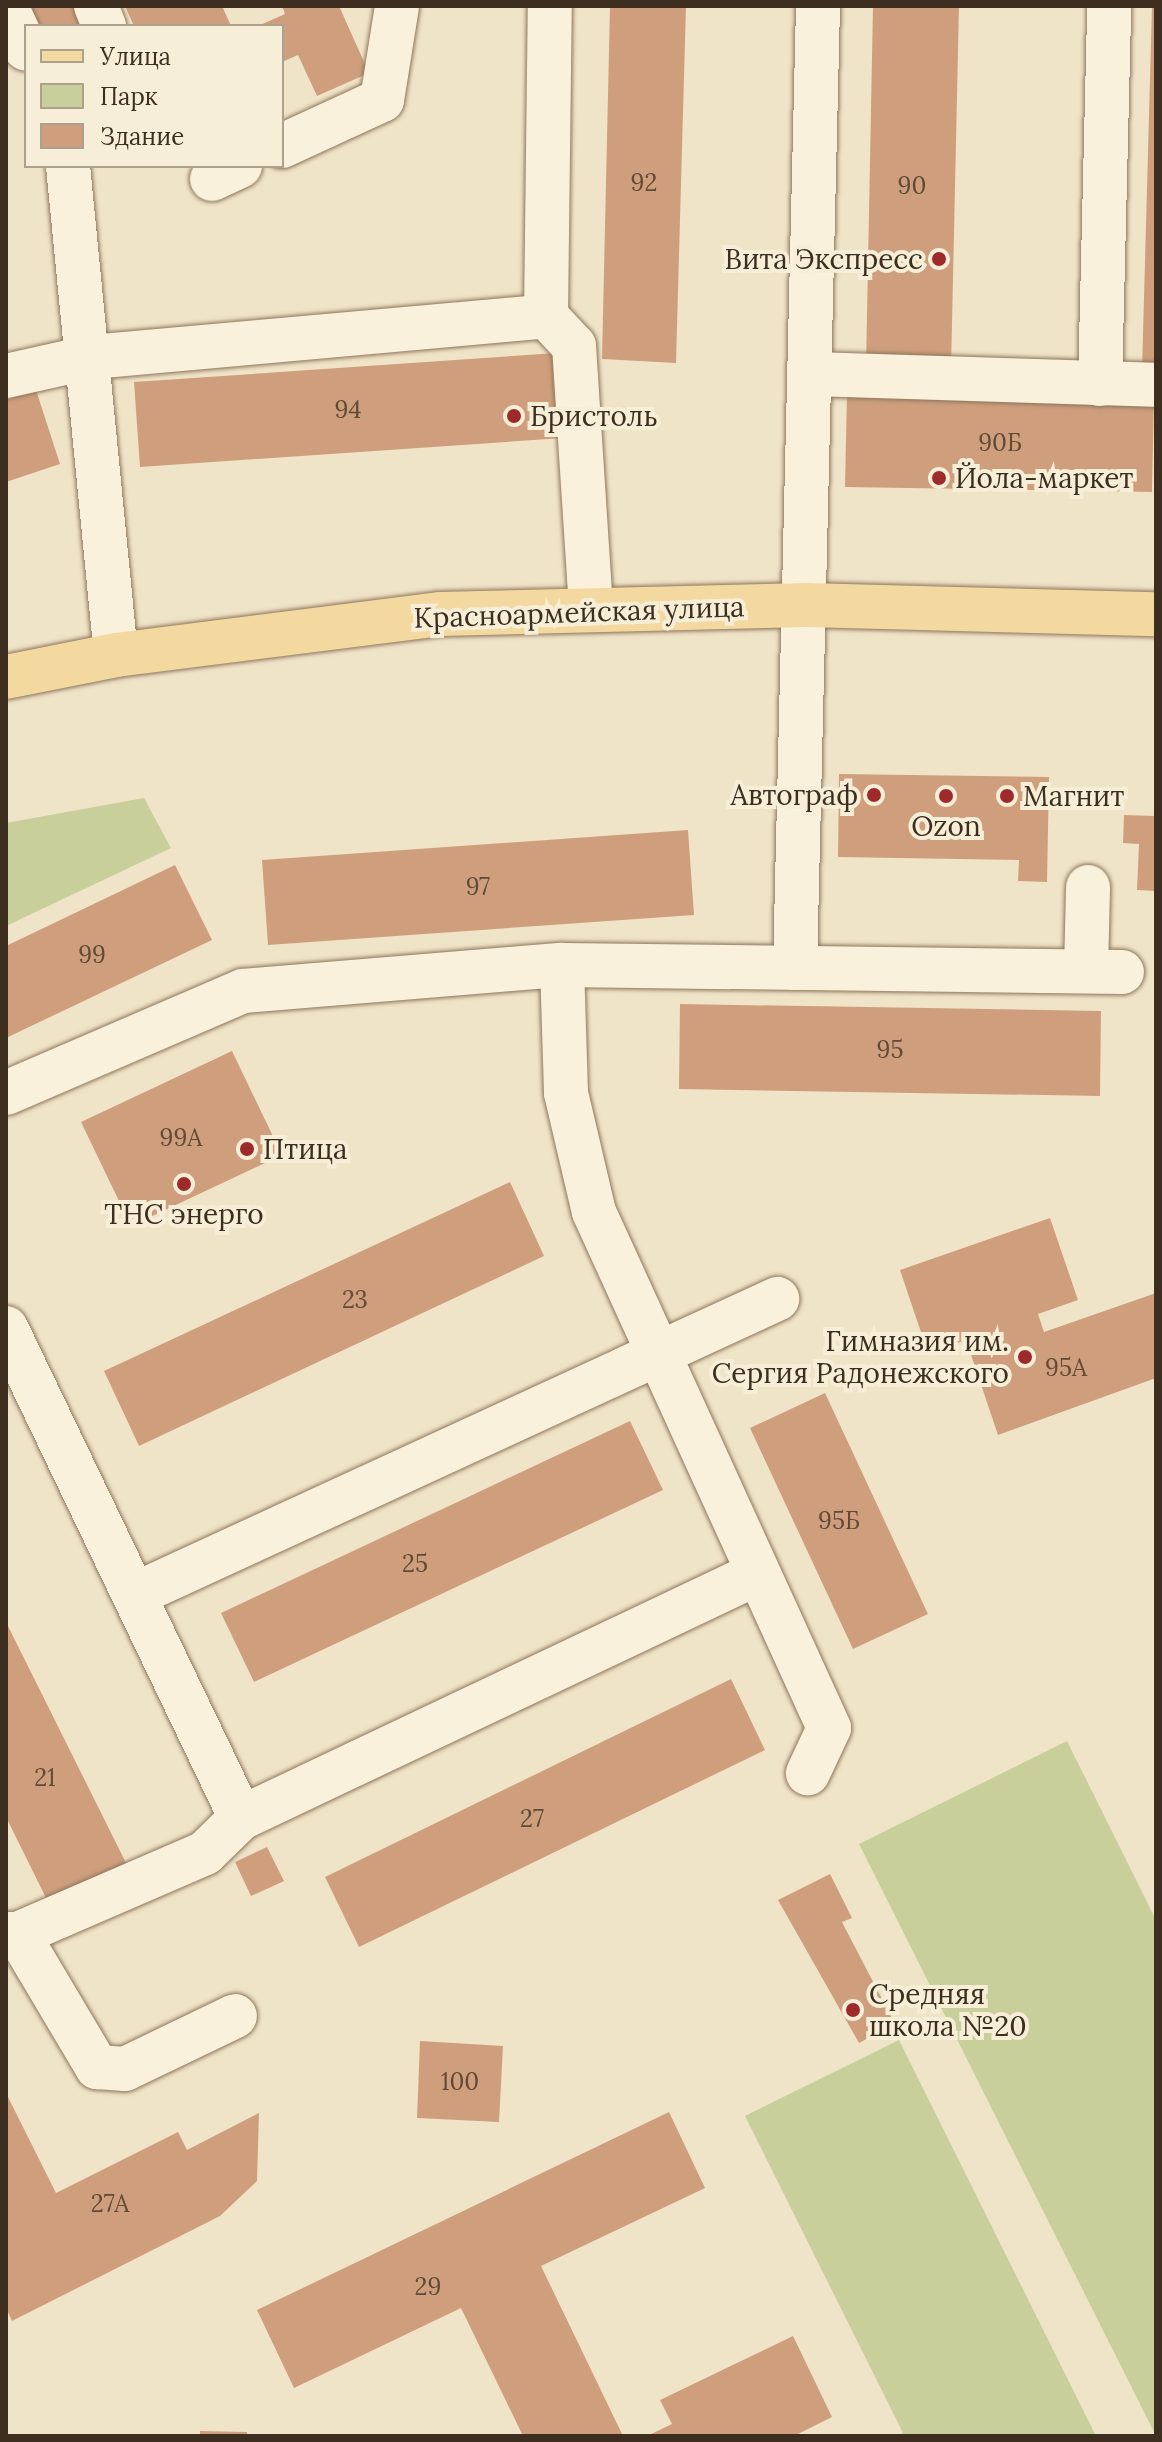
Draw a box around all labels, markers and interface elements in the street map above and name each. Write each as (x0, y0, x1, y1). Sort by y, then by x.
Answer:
legend (24, 24, 284, 168)
text: Улица (100, 41, 171, 72)
text: Парк (100, 81, 158, 112)
text: Здание (100, 121, 184, 152)
house number: 92 (631, 169, 657, 197)
house number: 90 (898, 172, 926, 200)
place label: Вита Экспресс (724, 242, 923, 276)
marker: Вита Экспресс (930, 250, 948, 268)
house number: 94 (335, 396, 361, 424)
place label: Бристоль (530, 399, 658, 433)
marker: Бристоль (505, 407, 523, 425)
house number: 90Б (978, 429, 1022, 457)
place label: Йола-маркет (955, 461, 1133, 495)
marker: Йола-маркет (930, 469, 948, 487)
street label: Красноармейская улица (413, 589, 745, 635)
place label: Автограф (730, 778, 858, 812)
place label: Магнит (1023, 779, 1124, 813)
marker: Автограф (865, 786, 883, 804)
marker: Ozon (937, 787, 955, 805)
marker: Магнит (998, 787, 1016, 805)
place label: Ozon (911, 809, 981, 843)
house number: 97 (466, 873, 490, 901)
house number: 99 (78, 941, 106, 969)
house number: 95 (877, 1036, 903, 1064)
house number: 99А (160, 1124, 202, 1152)
place label: Птица (263, 1132, 347, 1166)
marker: Птица (238, 1140, 256, 1158)
marker: ТНС энерго (175, 1175, 193, 1193)
place label: ТНС энерго (104, 1197, 264, 1231)
house number: 23 (342, 1286, 368, 1314)
place label: Гимназия им. Сергия Радонежского (712, 1324, 1009, 1390)
marker: Гимназия им. Сергия Радонежского (1016, 1348, 1034, 1366)
house number: 95А (1045, 1354, 1087, 1382)
house number: 95Б (818, 1507, 860, 1535)
house number: 25 (402, 1550, 428, 1578)
house number: 21 (34, 1764, 56, 1792)
house number: 27 (520, 1805, 544, 1833)
place label: Средняя школа №20 (869, 1977, 1027, 2043)
marker: Средняя школа №20 (844, 2001, 862, 2019)
house number: 100 (441, 2068, 479, 2096)
house number: 27А (91, 2190, 129, 2218)
house number: 29 (415, 2273, 441, 2301)

